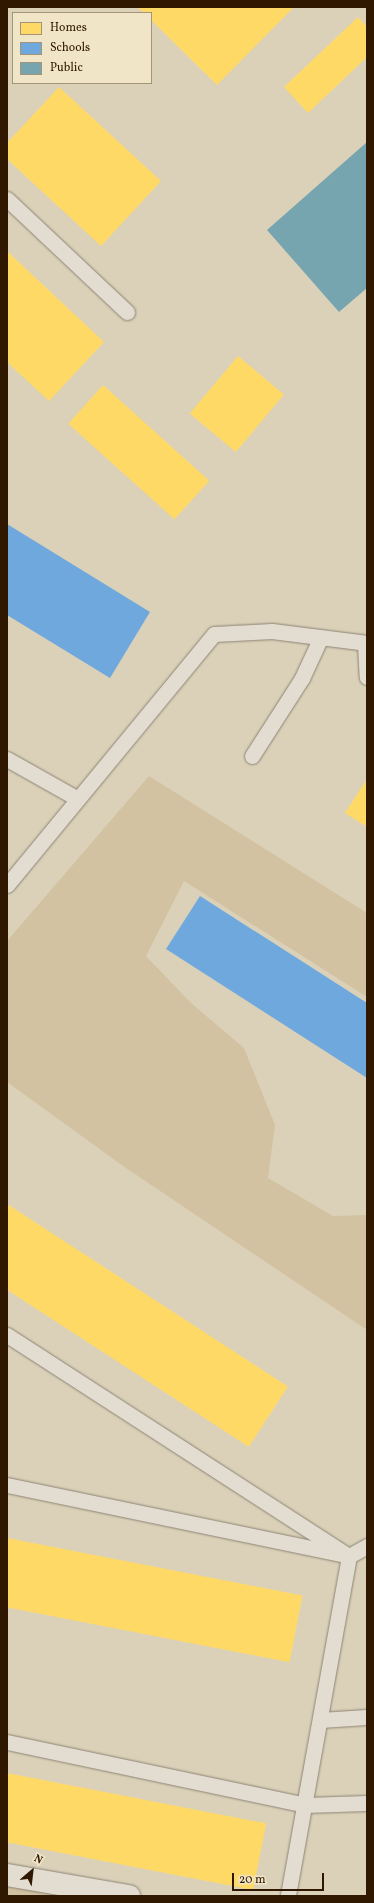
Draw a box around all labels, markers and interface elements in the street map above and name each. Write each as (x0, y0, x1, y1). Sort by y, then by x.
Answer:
legend (12, 12, 152, 84)
text: Homes (50, 20, 87, 36)
text: Schools (50, 40, 90, 56)
text: Public (50, 60, 83, 76)
north arrow (12, 1851, 52, 1891)
text: N (31, 1851, 45, 1868)
scale bar (234, 1865, 326, 1891)
text: 20 m (239, 1872, 266, 1888)

